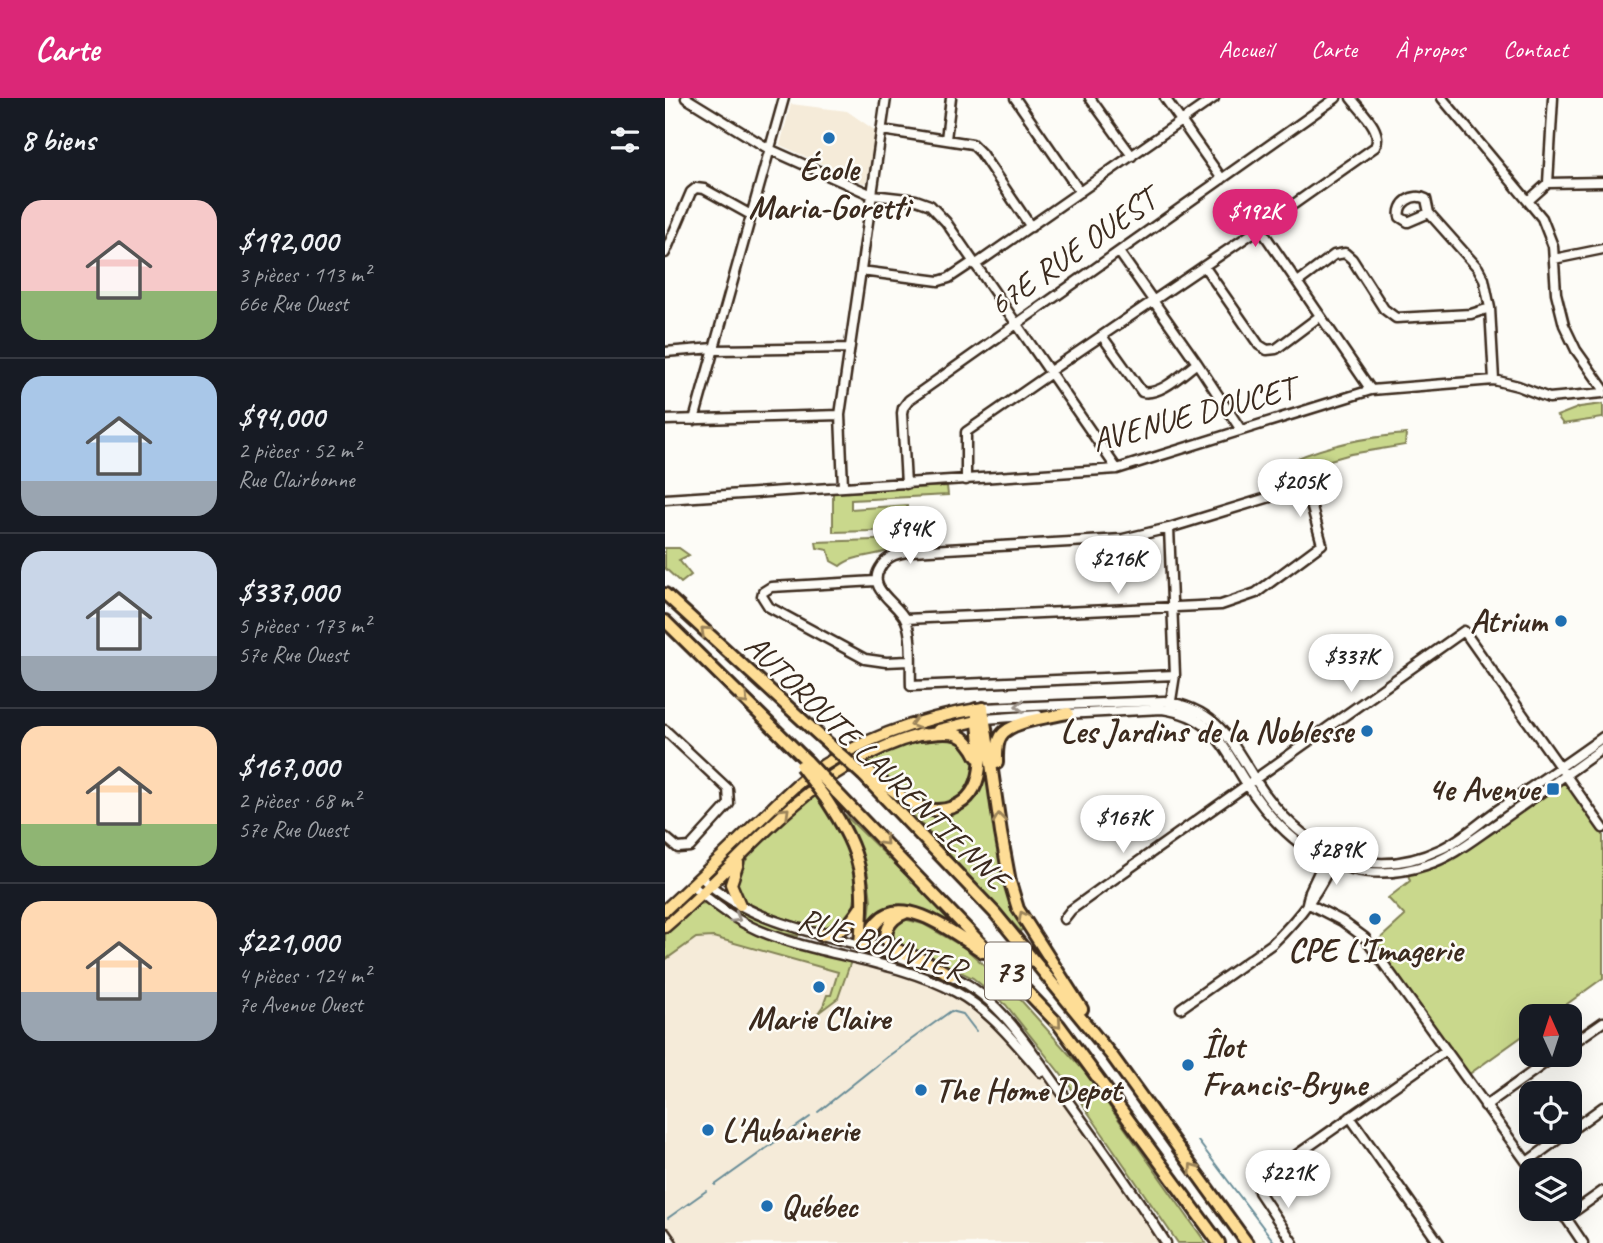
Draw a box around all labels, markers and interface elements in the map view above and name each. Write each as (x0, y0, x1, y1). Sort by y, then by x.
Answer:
text: Carte (35, 28, 99, 70)
text: Accueil (1219, 34, 1273, 64)
text: Carte (1311, 34, 1357, 64)
text: À propos (1395, 34, 1465, 64)
text: Contact (1503, 34, 1568, 64)
text: 8 biens (21, 121, 95, 159)
icon: filters (606, 121, 644, 159)
marker: École Maria-Goretti (821, 130, 837, 146)
place label: École Maria-Goretti (748, 148, 914, 228)
street label: 67E RUE OUEST (980, 174, 1170, 325)
pin: $192K (1206, 190, 1304, 249)
text: $192K (1229, 197, 1281, 226)
text: $192,000 (238, 222, 338, 260)
icon: home (77, 228, 161, 312)
text: 3 pièces · 113 m² (238, 260, 370, 289)
text: 66e Rue Ouest (238, 289, 348, 318)
street label: AVENUE DOUCET (1087, 365, 1306, 461)
text: $94,000 (238, 398, 325, 436)
icon: home (77, 404, 161, 488)
text: 2 pièces · 52 m² (238, 436, 360, 465)
pin: $205K (1251, 460, 1349, 519)
text: Rue Clairbonne (238, 465, 355, 494)
text: $205K (1274, 467, 1326, 496)
pin: $94K (869, 506, 951, 566)
text: $94K (889, 514, 931, 543)
pin: $216K (1069, 536, 1167, 596)
text: $216K (1091, 544, 1145, 573)
text: $337,000 (238, 573, 338, 611)
icon: home (77, 579, 161, 663)
place label: Atrium (1470, 600, 1549, 642)
text: 5 pièces · 173 m² (238, 611, 370, 640)
marker: Atrium (1553, 613, 1569, 629)
street label: AUTOROUTE LAURENTIENNE (736, 625, 1021, 902)
one-way arrow (700, 627, 713, 639)
pin: $337K (1302, 634, 1400, 694)
text: 57e Rue Ouest (238, 640, 348, 669)
text: $337K (1325, 642, 1378, 671)
one-way arrow (736, 692, 749, 705)
one-way arrow (1014, 698, 1025, 713)
place label: Les Jardins de la Noblesse (1060, 710, 1356, 752)
one-way arrow (909, 716, 921, 730)
marker: Les Jardins de la Noblesse (1359, 723, 1375, 739)
text: $167,000 (238, 748, 339, 786)
icon: home (77, 754, 161, 838)
place label: 4e Avenue (1428, 768, 1542, 810)
marker: 4e Avenue (1545, 781, 1561, 797)
text: 2 pièces · 68 m² (238, 786, 360, 815)
pin: $167K (1074, 796, 1172, 855)
text: $167K (1096, 803, 1150, 832)
one-way arrow (777, 808, 790, 821)
one-way arrow (992, 812, 1007, 824)
text: 57e Rue Ouest (238, 815, 348, 844)
pin: $289K (1287, 828, 1385, 887)
one-way arrow (875, 833, 888, 846)
text: $289K (1310, 835, 1362, 864)
street label: RUE BOUVIER (793, 897, 975, 992)
one-way arrow (728, 910, 741, 923)
one-way arrow (1017, 910, 1031, 923)
marker: CPE L'Imagerie (1367, 911, 1383, 927)
text: $221,000 (238, 923, 338, 961)
icon: home (77, 929, 161, 1013)
place label: CPE L'Imagerie (1288, 929, 1465, 971)
road number: 73 (985, 942, 1031, 1000)
text: 4 pièces · 124 m² (238, 961, 370, 990)
marker: Marie Claire (811, 979, 827, 995)
text: 7e Avenue Ouest (238, 990, 363, 1019)
place label: Marie Claire (748, 997, 893, 1039)
north arrow (1519, 1004, 1582, 1068)
map controls (1519, 1004, 1582, 1221)
one-way arrow (1049, 1015, 1061, 1028)
place label: Îlot Francis-Bryne (1202, 1025, 1370, 1105)
marker: Îlot Francis-Bryne (1180, 1057, 1196, 1073)
place label: The Home Depot (935, 1069, 1124, 1111)
button: locate (1519, 1081, 1582, 1144)
marker: The Home Depot (913, 1082, 929, 1098)
place label: L'Aubainerie (722, 1109, 861, 1151)
marker: L'Aubainerie (700, 1122, 716, 1138)
pin: $221K (1239, 1150, 1337, 1210)
text: $221K (1261, 1158, 1315, 1187)
button: layers (1519, 1158, 1582, 1221)
one-way arrow (1189, 1163, 1201, 1176)
place label: Québec (781, 1185, 859, 1227)
marker: Québec (759, 1198, 775, 1214)

